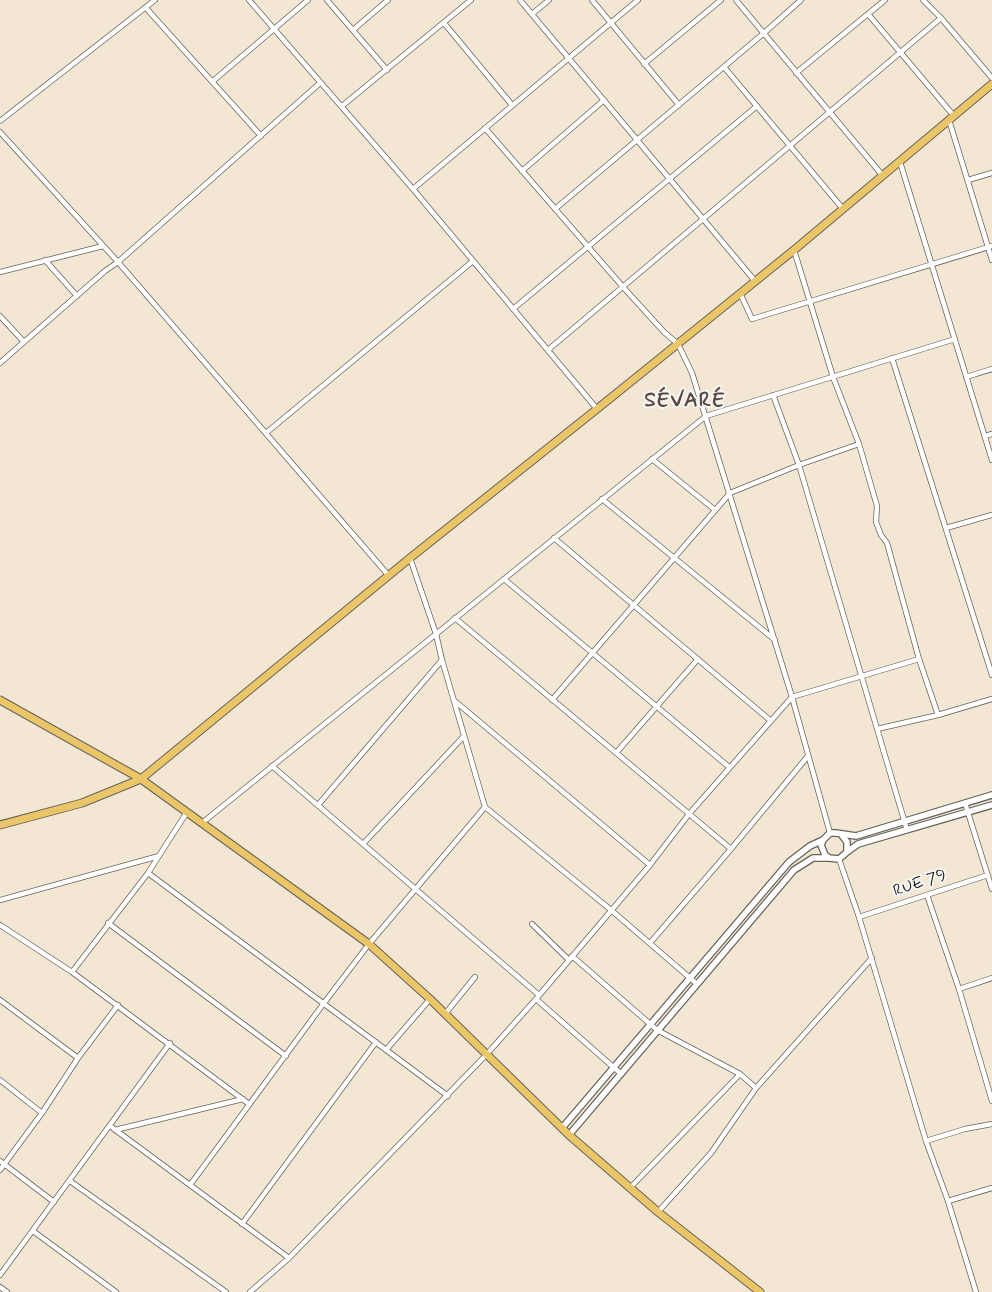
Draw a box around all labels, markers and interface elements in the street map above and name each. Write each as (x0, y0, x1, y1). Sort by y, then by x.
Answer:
district label: SÉVARÉ (644, 389, 726, 415)
street label: RUE 79 (891, 866, 949, 902)

